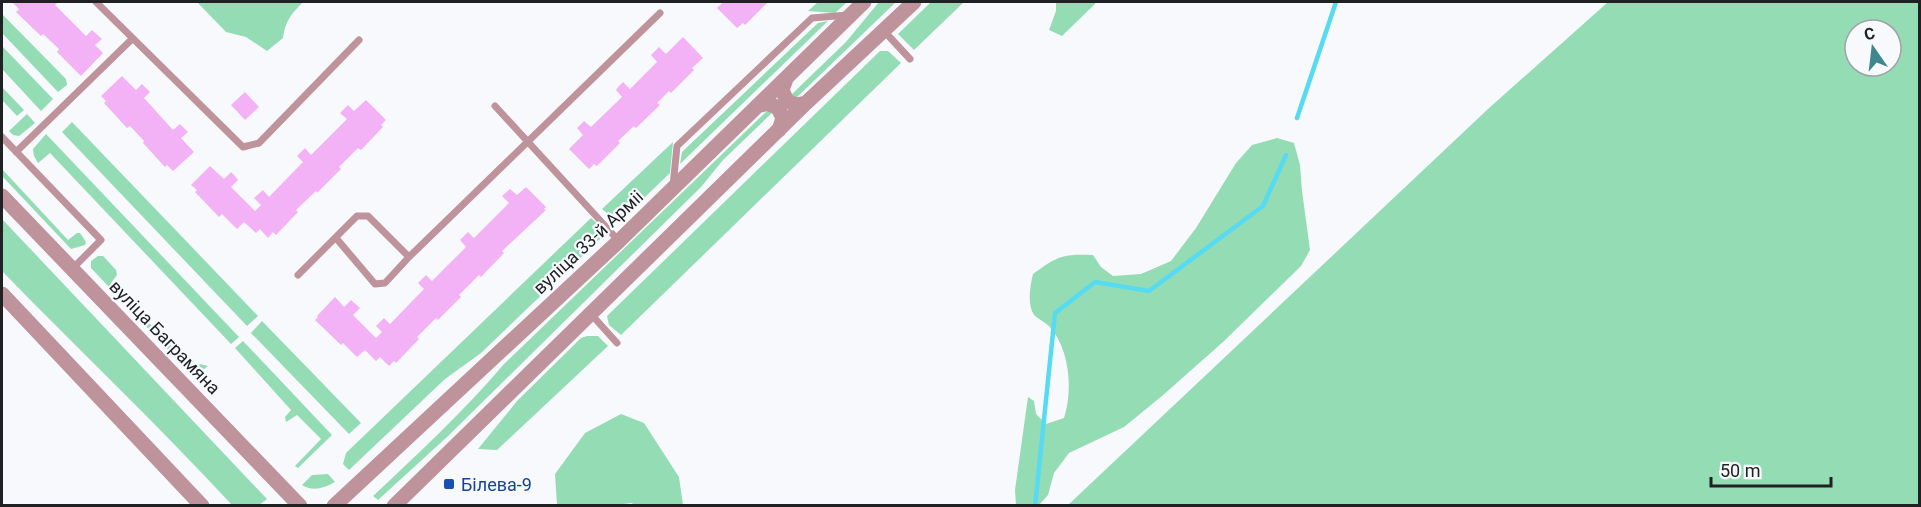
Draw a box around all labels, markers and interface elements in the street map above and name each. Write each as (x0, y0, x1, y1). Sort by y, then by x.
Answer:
north arrow (1843, 18, 1903, 78)
text: С (1862, 23, 1877, 44)
street label: вуліца 33-й Арміі (529, 186, 647, 298)
street label: вуліца Баграмяна (105, 276, 225, 398)
scale bar (1711, 450, 1831, 488)
text: 50 m (1720, 460, 1760, 481)
place label: Білева-9 (461, 474, 532, 495)
marker: Білева-9 (442, 477, 456, 491)

